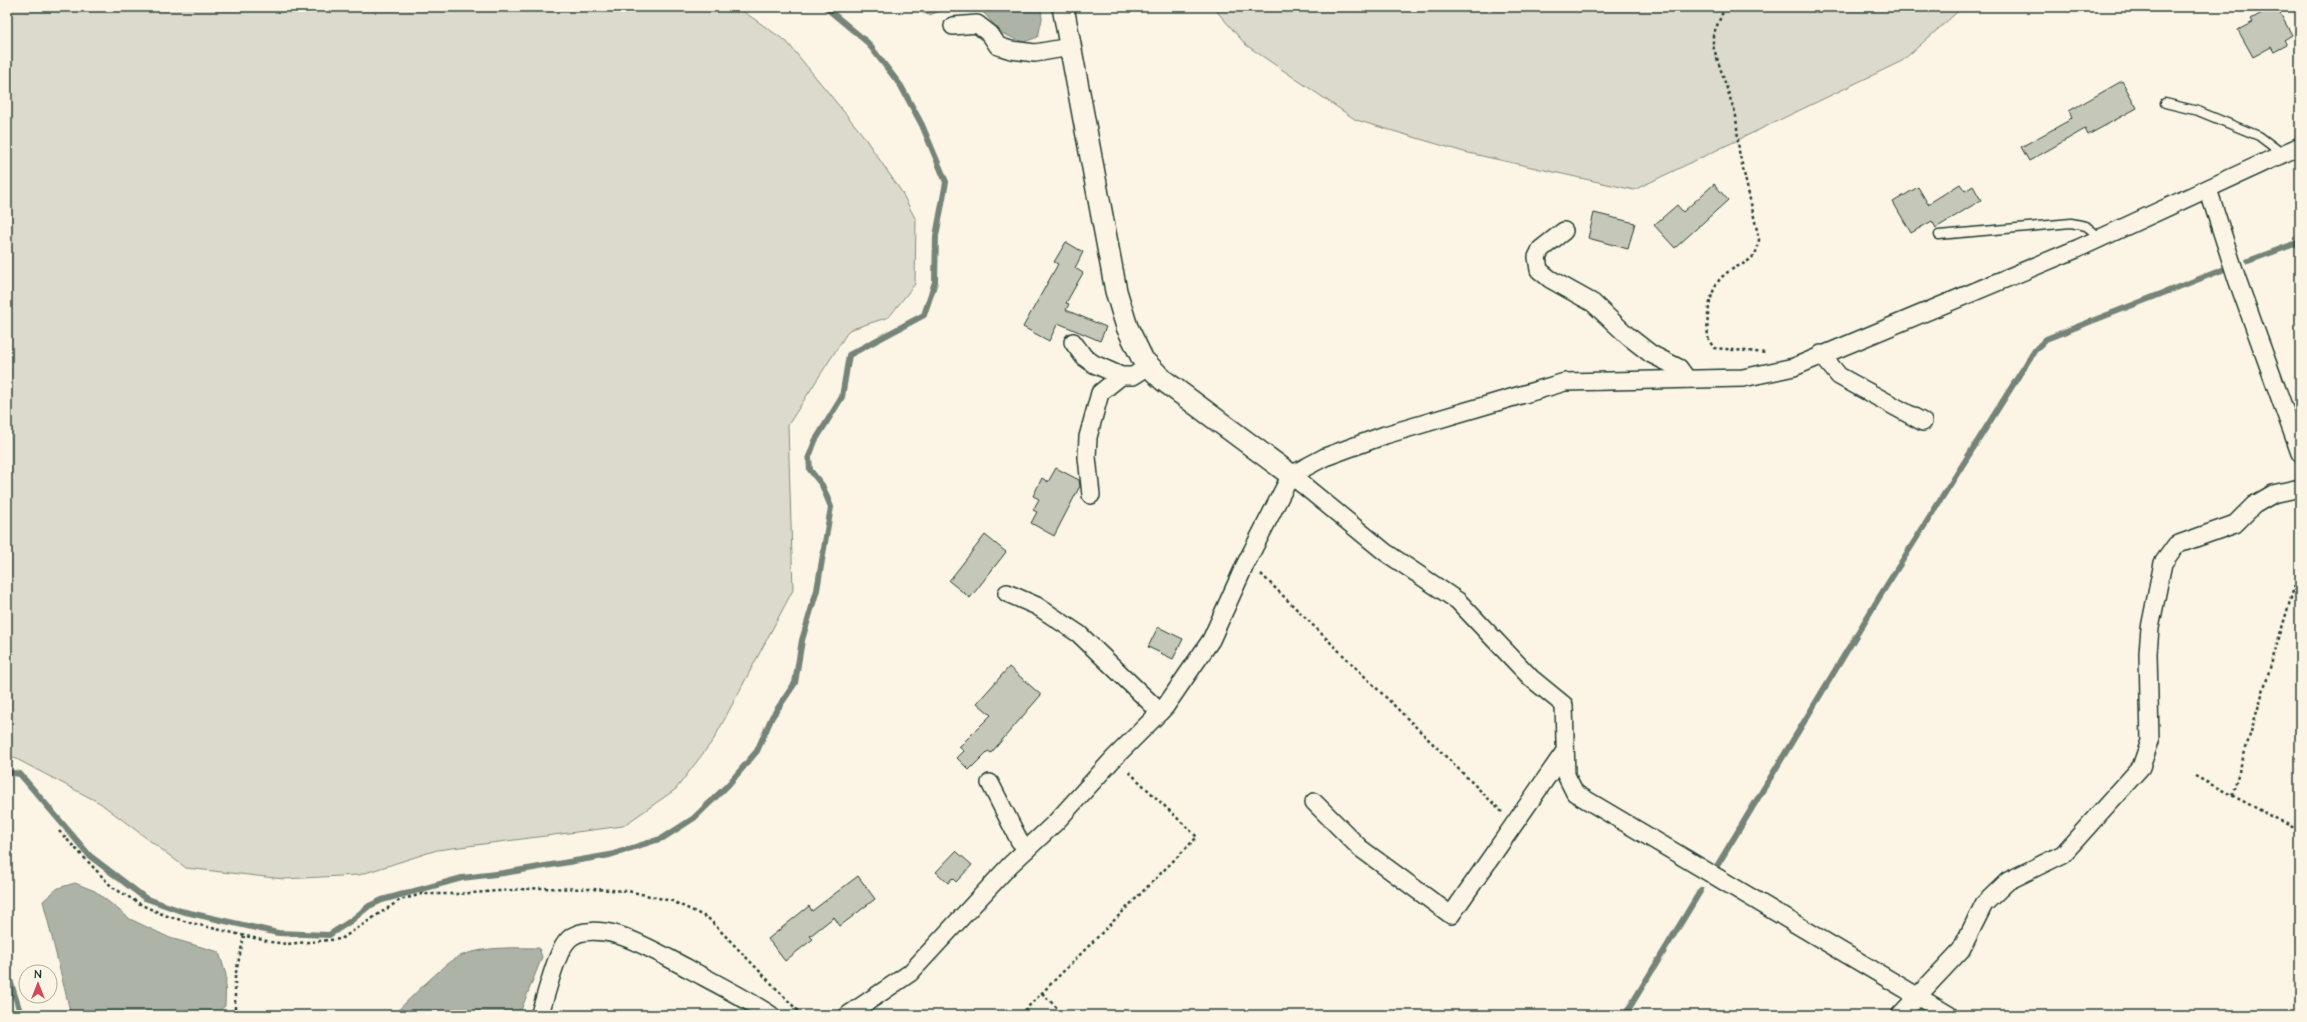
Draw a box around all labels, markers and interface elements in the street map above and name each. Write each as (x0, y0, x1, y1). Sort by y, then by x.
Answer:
north arrow (18, 964, 58, 1004)
text: N (35, 967, 42, 982)

